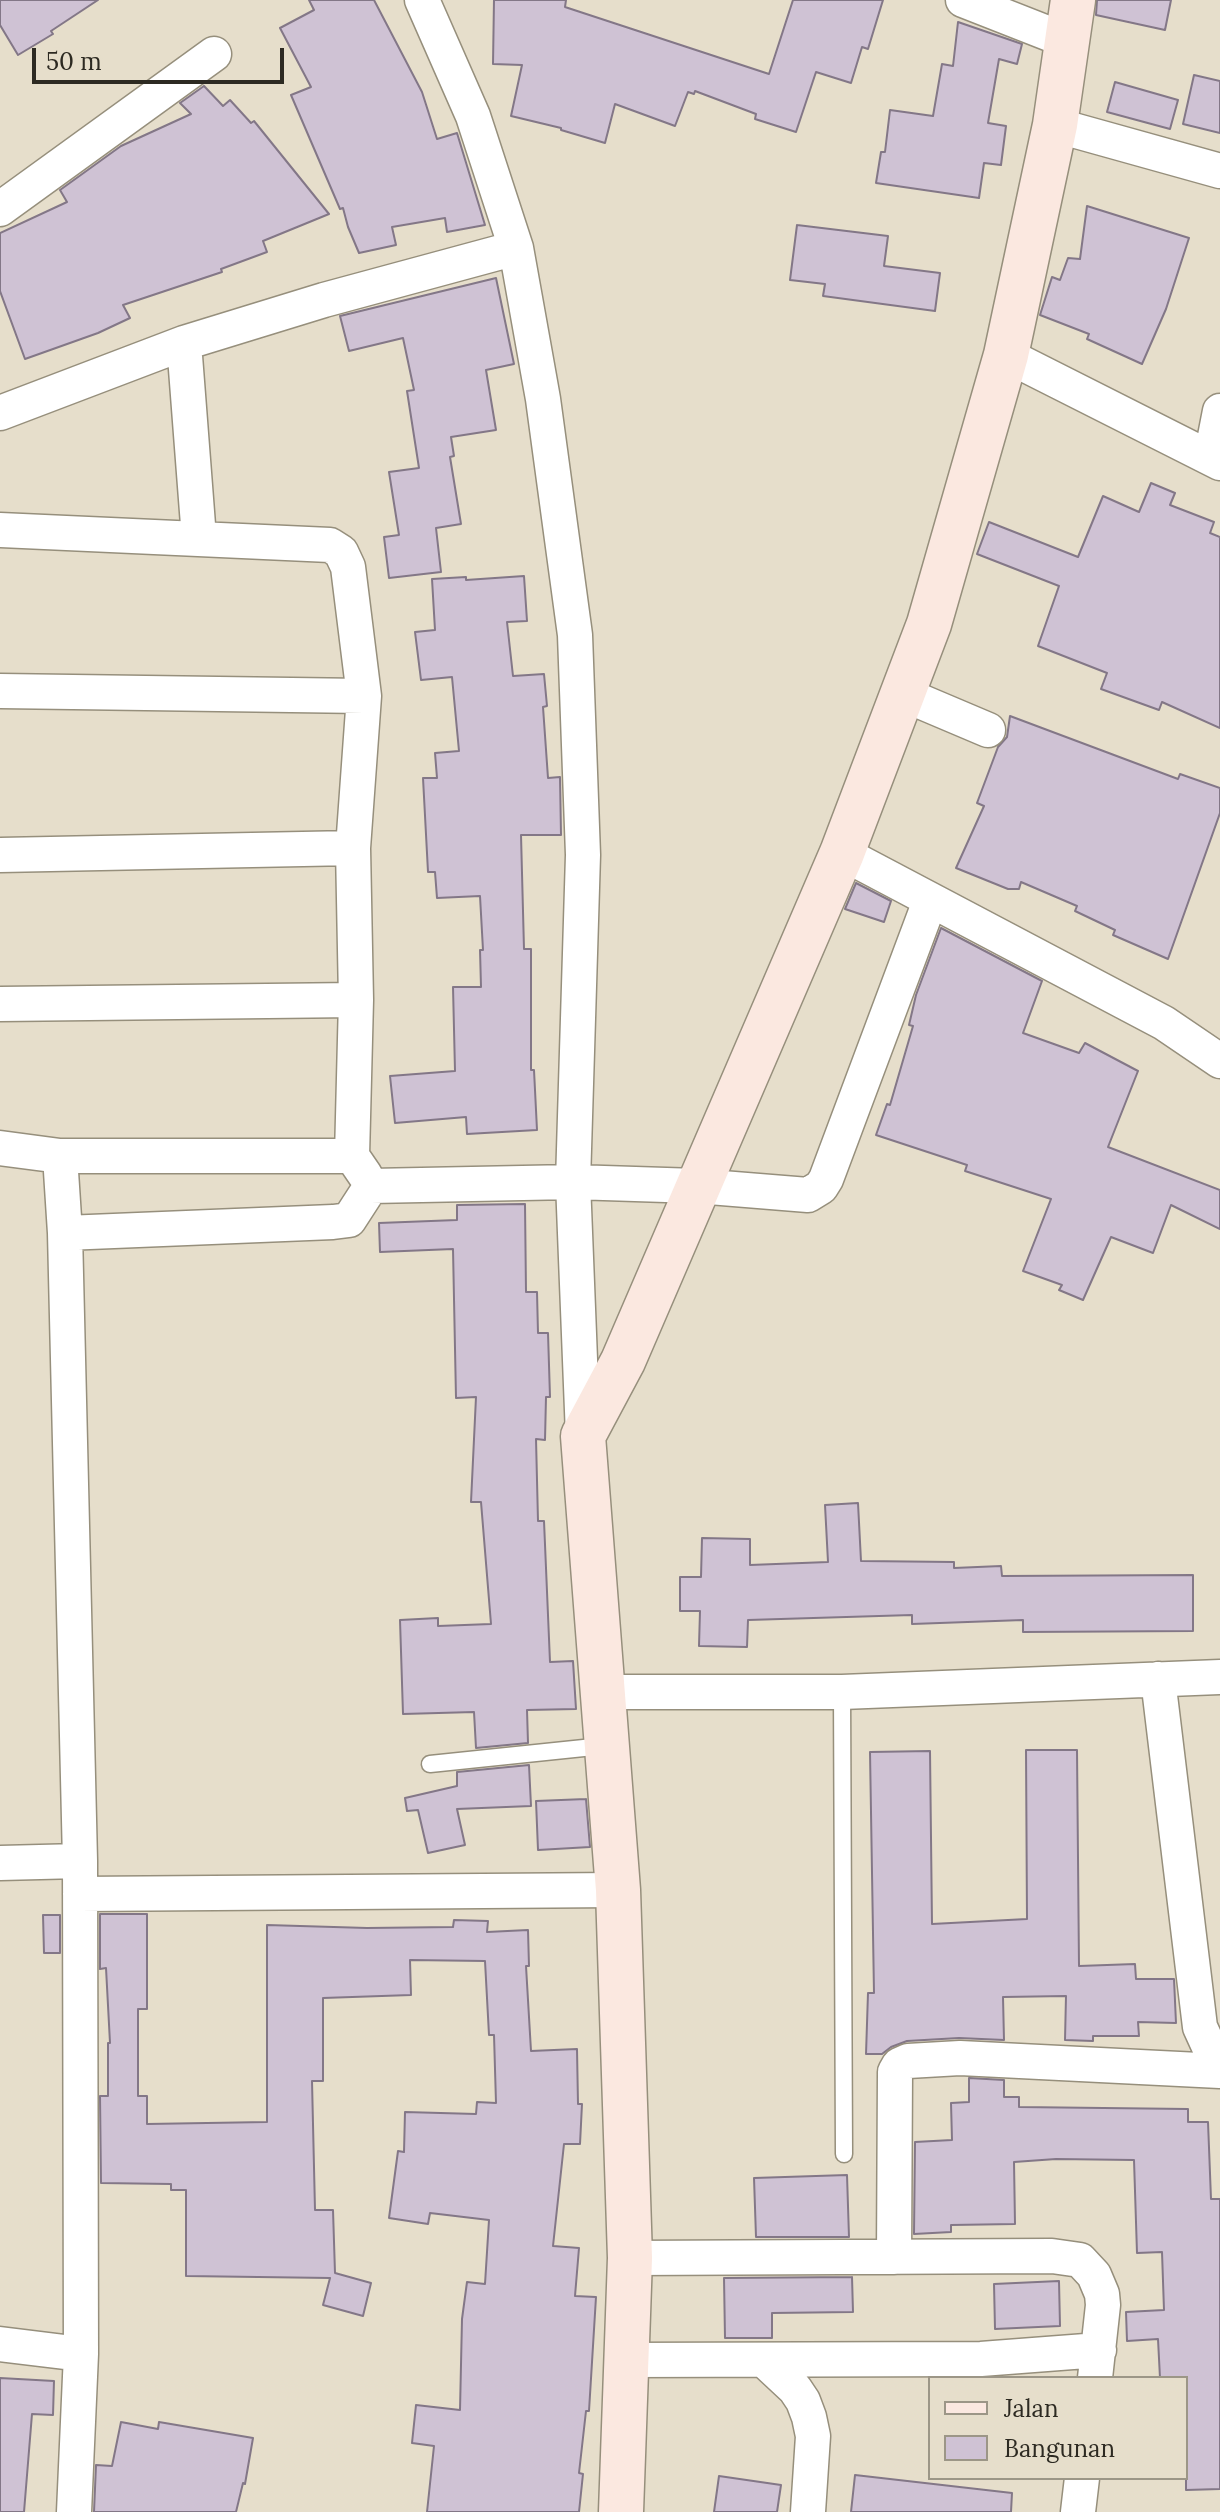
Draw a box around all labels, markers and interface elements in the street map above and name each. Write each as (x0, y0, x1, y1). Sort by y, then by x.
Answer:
scale bar (36, 32, 288, 82)
text: 50 m (46, 46, 102, 77)
legend (928, 2376, 1188, 2480)
text: Jalan (1004, 2393, 1058, 2424)
text: Bangunan (1004, 2433, 1115, 2464)

